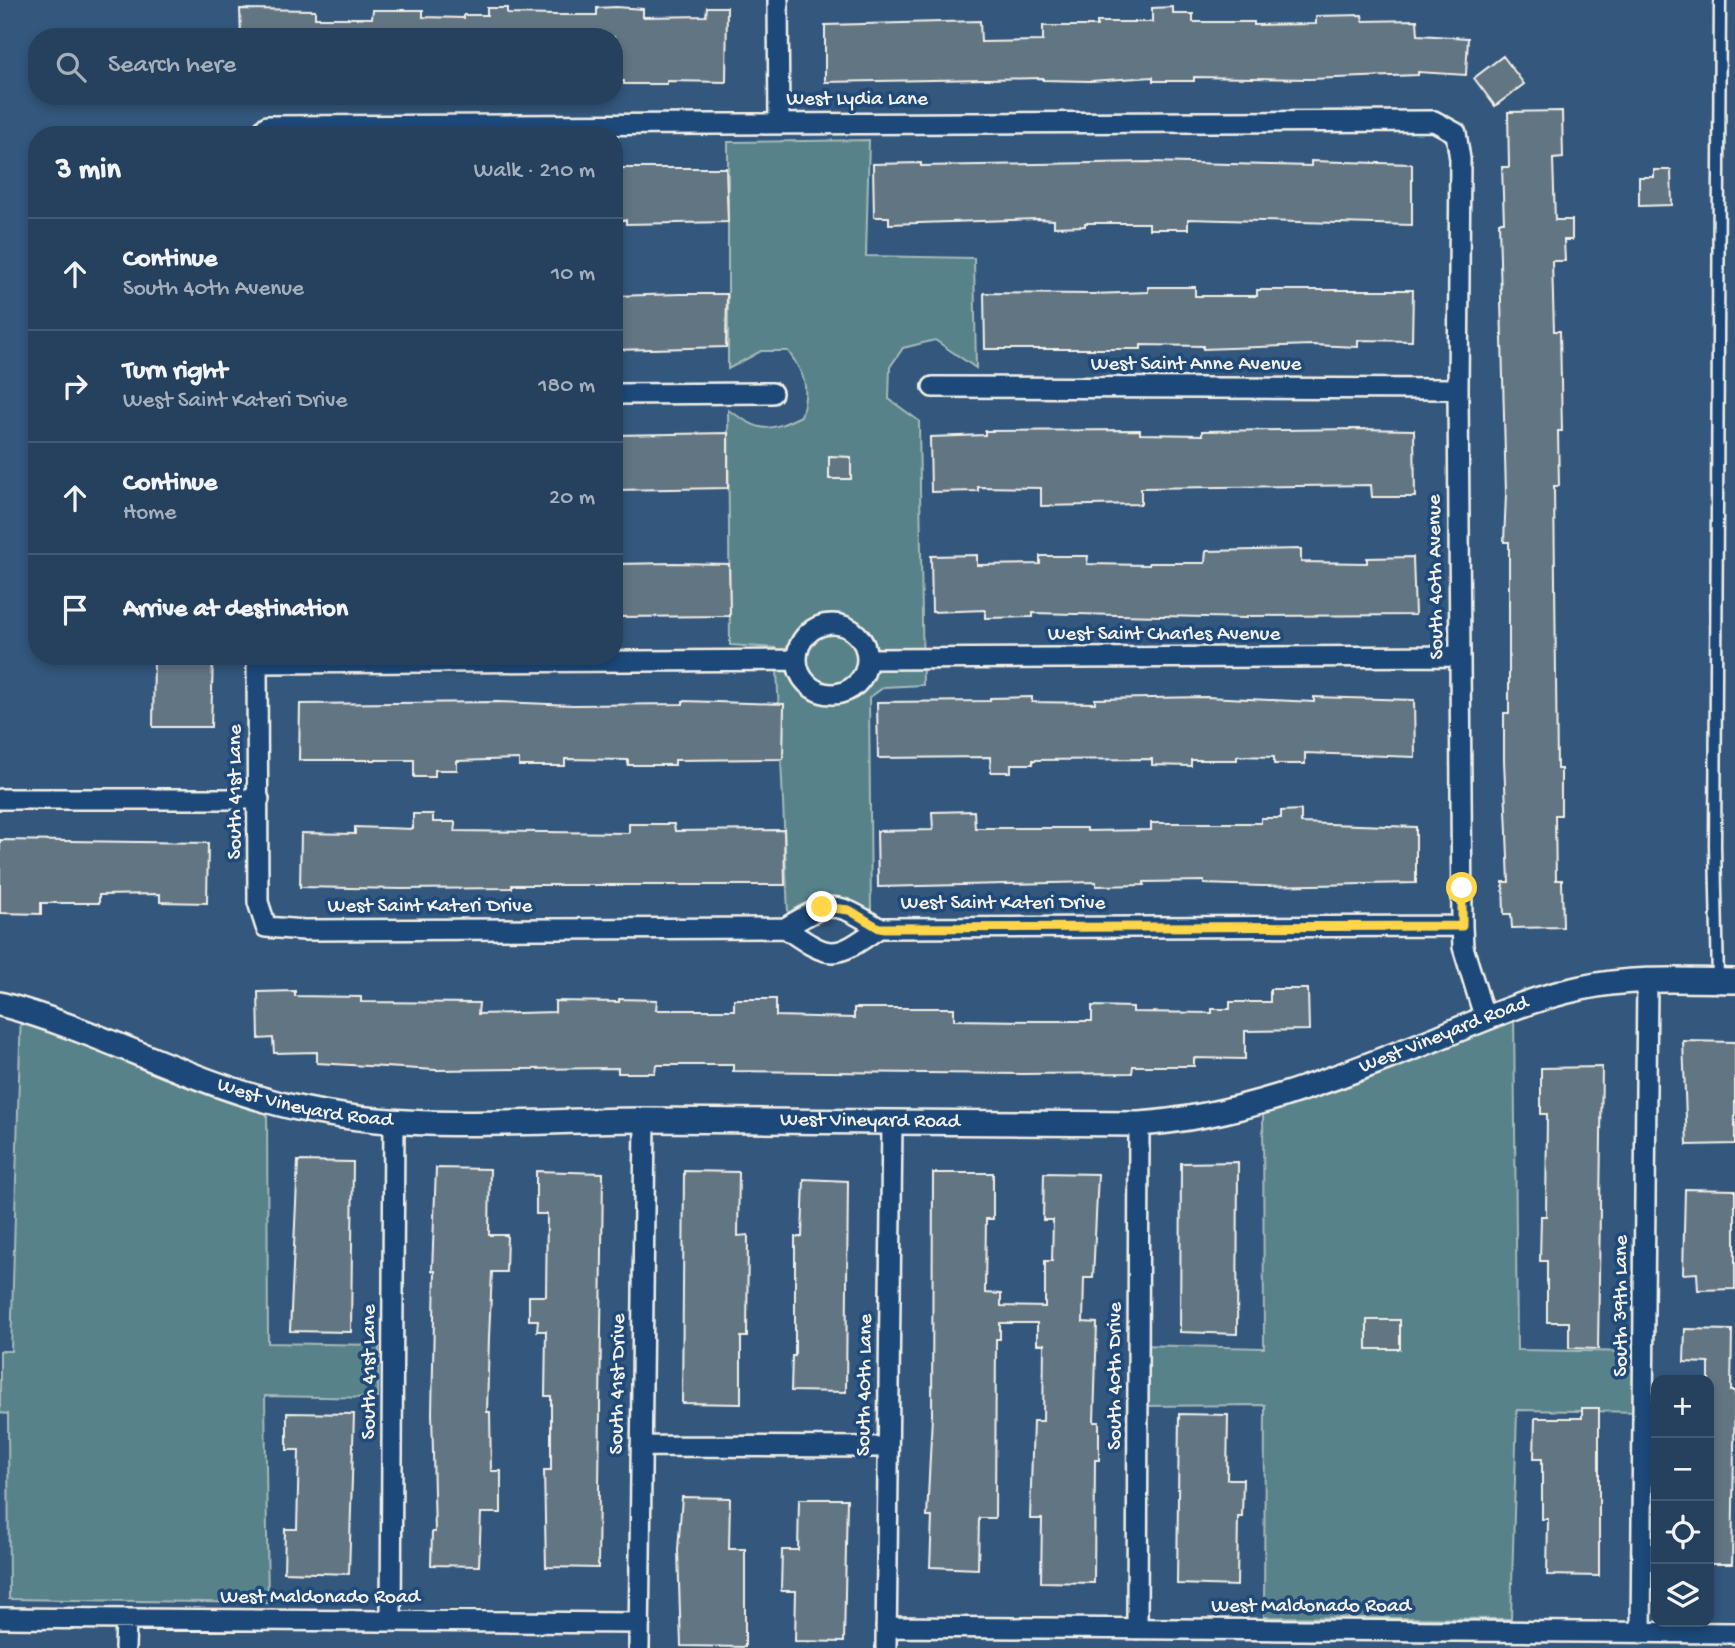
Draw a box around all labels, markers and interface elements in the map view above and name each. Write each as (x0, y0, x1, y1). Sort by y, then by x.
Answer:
search box (28, 28, 623, 105)
icon: search (52, 48, 90, 86)
text: Search here (108, 51, 236, 82)
street label: West Lydia Lane (786, 88, 929, 113)
text: 3 min (56, 154, 121, 189)
text: Walk · 210 m (474, 158, 595, 185)
text: Continue (123, 245, 217, 276)
icon: ahead (56, 255, 94, 293)
text: 10 m (551, 261, 595, 288)
text: South 40th Avenue (123, 276, 304, 303)
street label: West Saint Anne Avenue (1091, 353, 1303, 378)
text: Turn right (123, 357, 227, 388)
icon: right (56, 367, 94, 405)
text: 180 m (538, 373, 595, 400)
text: West Saint Kateri Drive (123, 388, 347, 415)
text: Continue (123, 469, 217, 500)
icon: ahead (56, 479, 94, 517)
text: 20 m (549, 485, 595, 512)
street label: South 40th Avenue (1423, 493, 1451, 660)
text: Home (123, 500, 176, 527)
icon: arrive (56, 591, 94, 629)
text: Arrive at destination (123, 595, 348, 626)
street label: West Saint Charles Avenue (1048, 623, 1281, 648)
street label: South 41st Lane (224, 723, 249, 860)
route start (1446, 872, 1477, 903)
route end (806, 891, 837, 922)
street label: West Saint Kateri Drive (901, 892, 1107, 917)
street label: West Saint Kateri Drive (328, 895, 534, 920)
street label: West Vineyard Road (1356, 990, 1533, 1080)
street label: West Vineyard Road (213, 1073, 396, 1134)
street label: West Vineyard Road (780, 1108, 962, 1135)
street label: South 39th Lane (1610, 1234, 1635, 1377)
street label: South 40th Drive (1104, 1301, 1129, 1450)
street label: South 41st Lane (358, 1303, 383, 1440)
street label: South 41st Drive (605, 1312, 633, 1455)
street label: South 40th Lane (852, 1313, 880, 1456)
map controls (1651, 1375, 1714, 1627)
button: + (1651, 1375, 1714, 1438)
button: − (1651, 1438, 1714, 1501)
button: locate (1651, 1501, 1714, 1564)
button: layers (1651, 1564, 1714, 1627)
street label: West Maldonado Road (220, 1586, 422, 1611)
street label: West Maldonado Road (1211, 1595, 1413, 1620)

